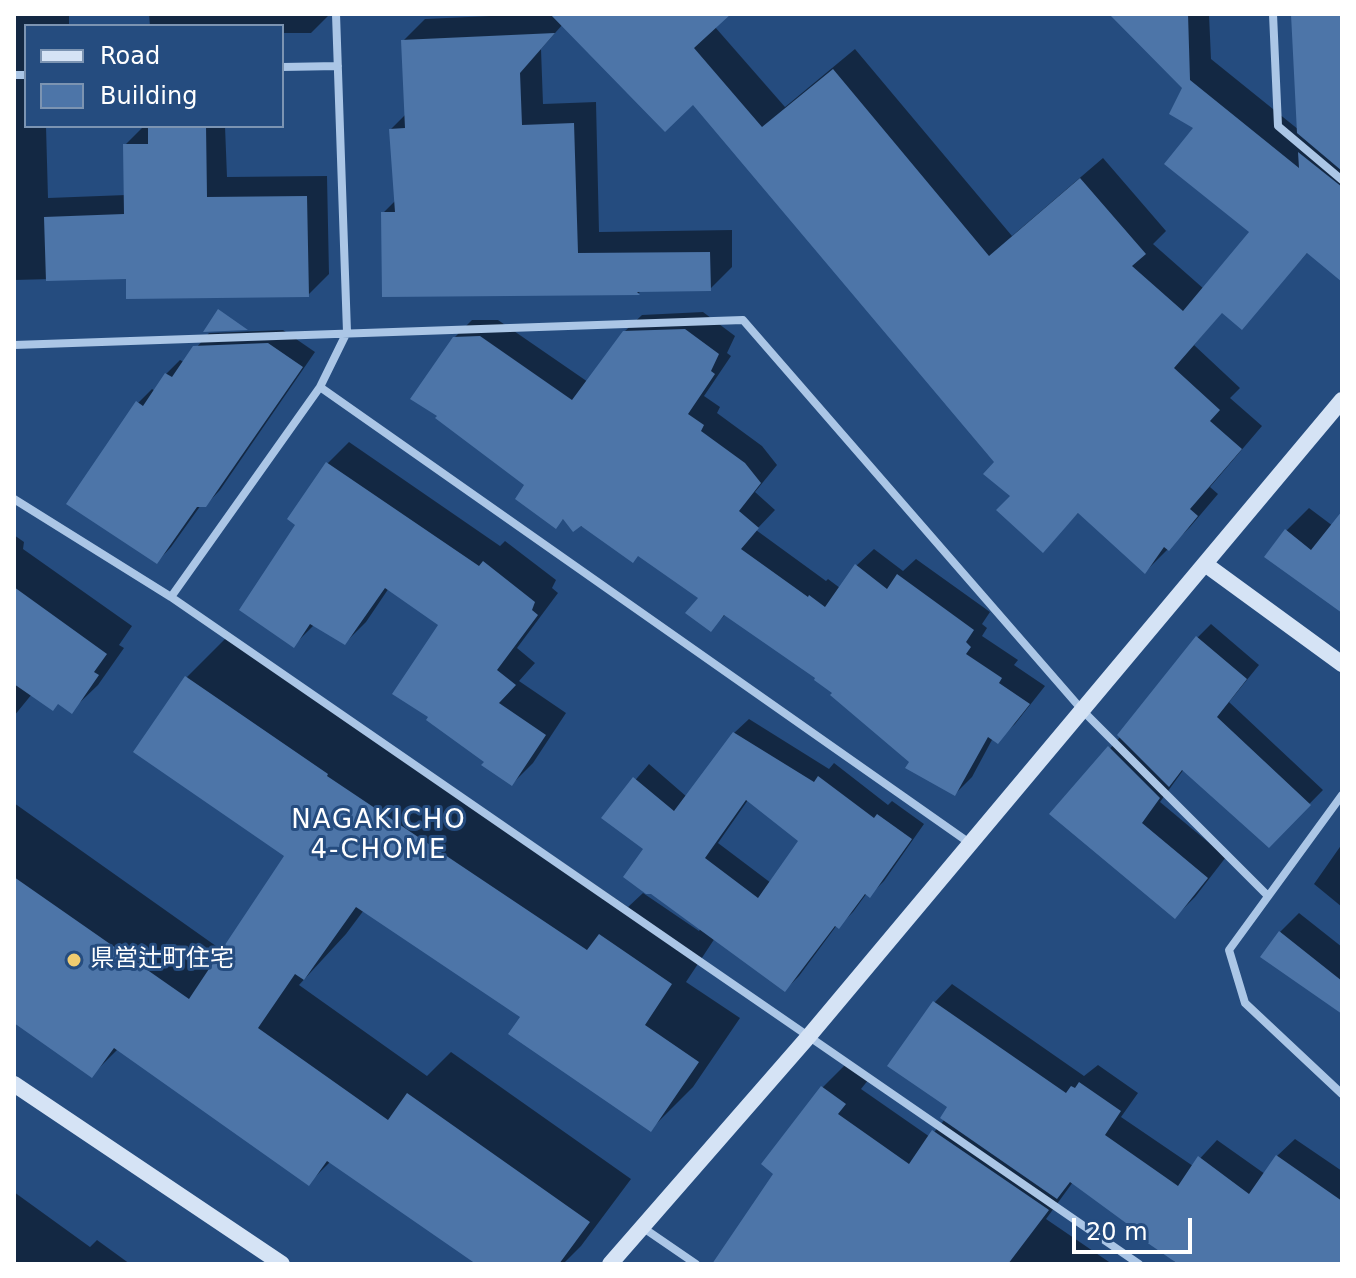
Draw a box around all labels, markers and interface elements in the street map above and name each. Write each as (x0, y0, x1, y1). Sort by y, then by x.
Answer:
legend (24, 24, 284, 128)
text: Road (100, 42, 160, 70)
text: Building (100, 82, 197, 110)
district label: NAGAKICHO 4-CHOME (291, 805, 467, 866)
place label: 県営辻町住宅 (90, 946, 234, 974)
marker: 県営辻町住宅 (65, 951, 83, 969)
scale bar (1076, 1202, 1196, 1252)
text: 20 m (1086, 1218, 1148, 1246)

